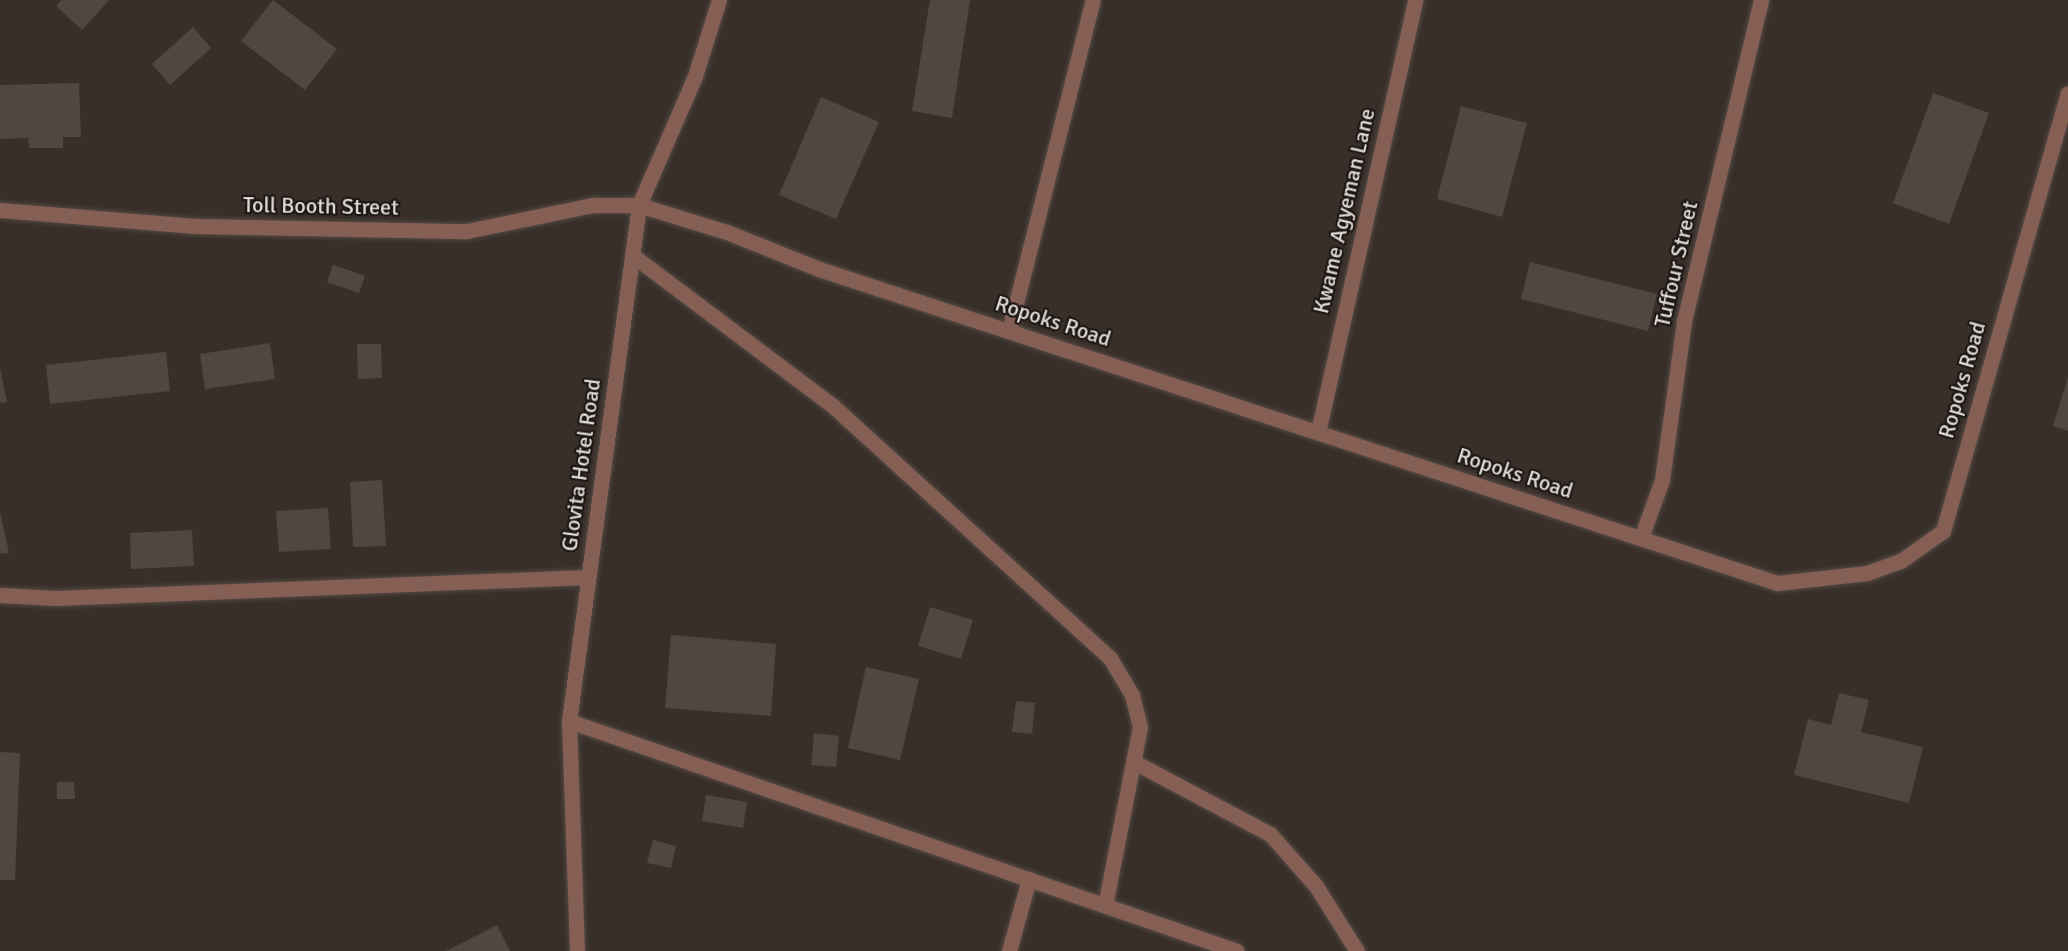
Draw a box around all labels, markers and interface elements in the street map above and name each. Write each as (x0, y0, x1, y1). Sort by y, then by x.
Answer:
street label: Kwame Agyeman Lane (1308, 106, 1380, 316)
street label: Toll Booth Street (243, 191, 399, 221)
street label: Tuffour Street (1649, 198, 1703, 330)
street label: Ropoks Road (992, 290, 1114, 352)
street label: Ropoks Road (1933, 319, 1991, 441)
street label: Glovita Hotel Road (556, 377, 606, 553)
street label: Ropoks Road (1454, 442, 1576, 504)

